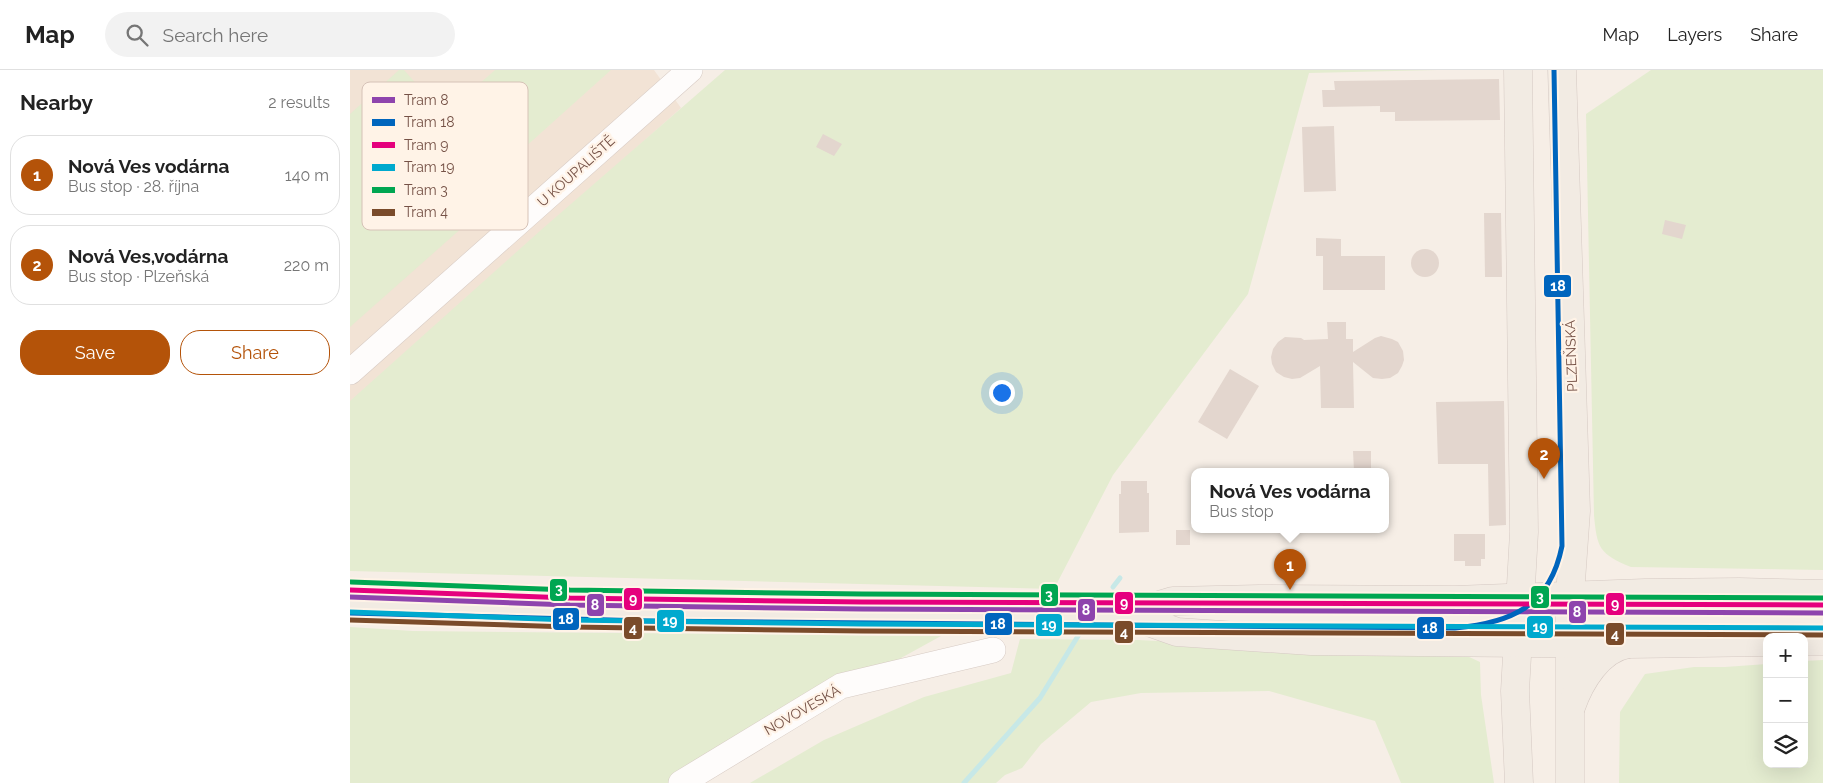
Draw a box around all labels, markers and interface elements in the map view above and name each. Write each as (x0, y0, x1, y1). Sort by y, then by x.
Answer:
search box (105, 12, 455, 57)
text: Map (25, 20, 75, 49)
icon: search (123, 21, 151, 49)
text: Search here (163, 24, 268, 46)
text: Map (1603, 24, 1639, 45)
text: Layers (1667, 24, 1722, 45)
text: Share (1750, 24, 1798, 45)
legend (362, 82, 528, 230)
text: Nearby (20, 90, 93, 115)
text: Tram 8 (404, 92, 449, 108)
text: 2 results (268, 93, 330, 112)
text: Tram 18 (404, 114, 455, 130)
street label: U KOUPALIŠTĚ (533, 131, 618, 210)
text: Tram 9 (404, 137, 448, 153)
text: Nová Ves vodárna (68, 155, 229, 177)
text: Tram 19 (404, 159, 454, 175)
text: 1 (33, 166, 41, 185)
text: 140 m (285, 166, 329, 185)
text: Bus stop · 28. října (68, 177, 199, 196)
text: Tram 3 (404, 182, 448, 198)
text: Tram 4 (404, 204, 448, 220)
text: Nová Ves,vodárna (68, 245, 229, 267)
text: 2 (32, 256, 42, 275)
text: 220 m (284, 256, 329, 275)
text: Bus stop · Plzeňská (68, 267, 209, 286)
line badge: 18 (1543, 274, 1572, 298)
text: 18 (1550, 278, 1566, 294)
street label: PLZEŇSKÁ (1561, 319, 1580, 392)
button: Save (20, 330, 170, 375)
button: Share (180, 330, 330, 375)
your location (989, 380, 1015, 406)
pin: 2 (1528, 438, 1560, 479)
popup (1191, 468, 1389, 533)
text: Nová Ves vodárna (1209, 480, 1371, 502)
text: Bus stop (1209, 502, 1274, 521)
pin: 1 (1274, 549, 1306, 590)
line badge: 3 (549, 578, 568, 602)
text: 3 (555, 581, 563, 597)
line badge: 3 (1040, 583, 1059, 607)
line badge: 3 (1530, 585, 1550, 609)
line badge: 9 (623, 587, 643, 611)
text: 3 (1045, 587, 1053, 603)
text: 3 (1536, 589, 1544, 605)
text: 9 (629, 591, 637, 607)
line badge: 9 (1114, 591, 1134, 615)
line badge: 9 (1605, 592, 1625, 616)
line badge: 8 (586, 593, 605, 617)
text: 9 (1120, 595, 1128, 611)
text: 9 (1611, 596, 1619, 612)
text: 8 (591, 597, 599, 613)
line badge: 8 (1077, 598, 1096, 622)
line badge: 8 (1568, 600, 1587, 624)
text: 8 (1082, 602, 1090, 618)
text: 8 (1573, 604, 1581, 620)
line badge: 18 (552, 607, 580, 631)
line badge: 19 (656, 609, 685, 633)
text: 18 (558, 611, 574, 627)
line badge: 18 (984, 612, 1013, 636)
text: 19 (662, 613, 678, 629)
line badge: 19 (1035, 613, 1063, 637)
line badge: 19 (1526, 615, 1554, 639)
line badge: 4 (623, 616, 643, 640)
text: 18 (990, 616, 1006, 632)
line badge: 18 (1416, 616, 1445, 640)
text: 19 (1041, 617, 1057, 633)
text: 19 (1532, 619, 1548, 635)
text: 4 (629, 620, 637, 636)
line badge: 4 (1114, 620, 1134, 644)
text: 18 (1422, 620, 1438, 636)
line badge: 4 (1605, 622, 1625, 646)
text: 4 (1120, 624, 1128, 640)
text: 4 (1611, 626, 1619, 642)
map controls (1763, 633, 1808, 768)
button: + (1763, 633, 1808, 678)
button: − (1763, 678, 1808, 723)
street label: NOVOVESKÁ (761, 681, 843, 738)
button: layers (1763, 723, 1808, 768)

